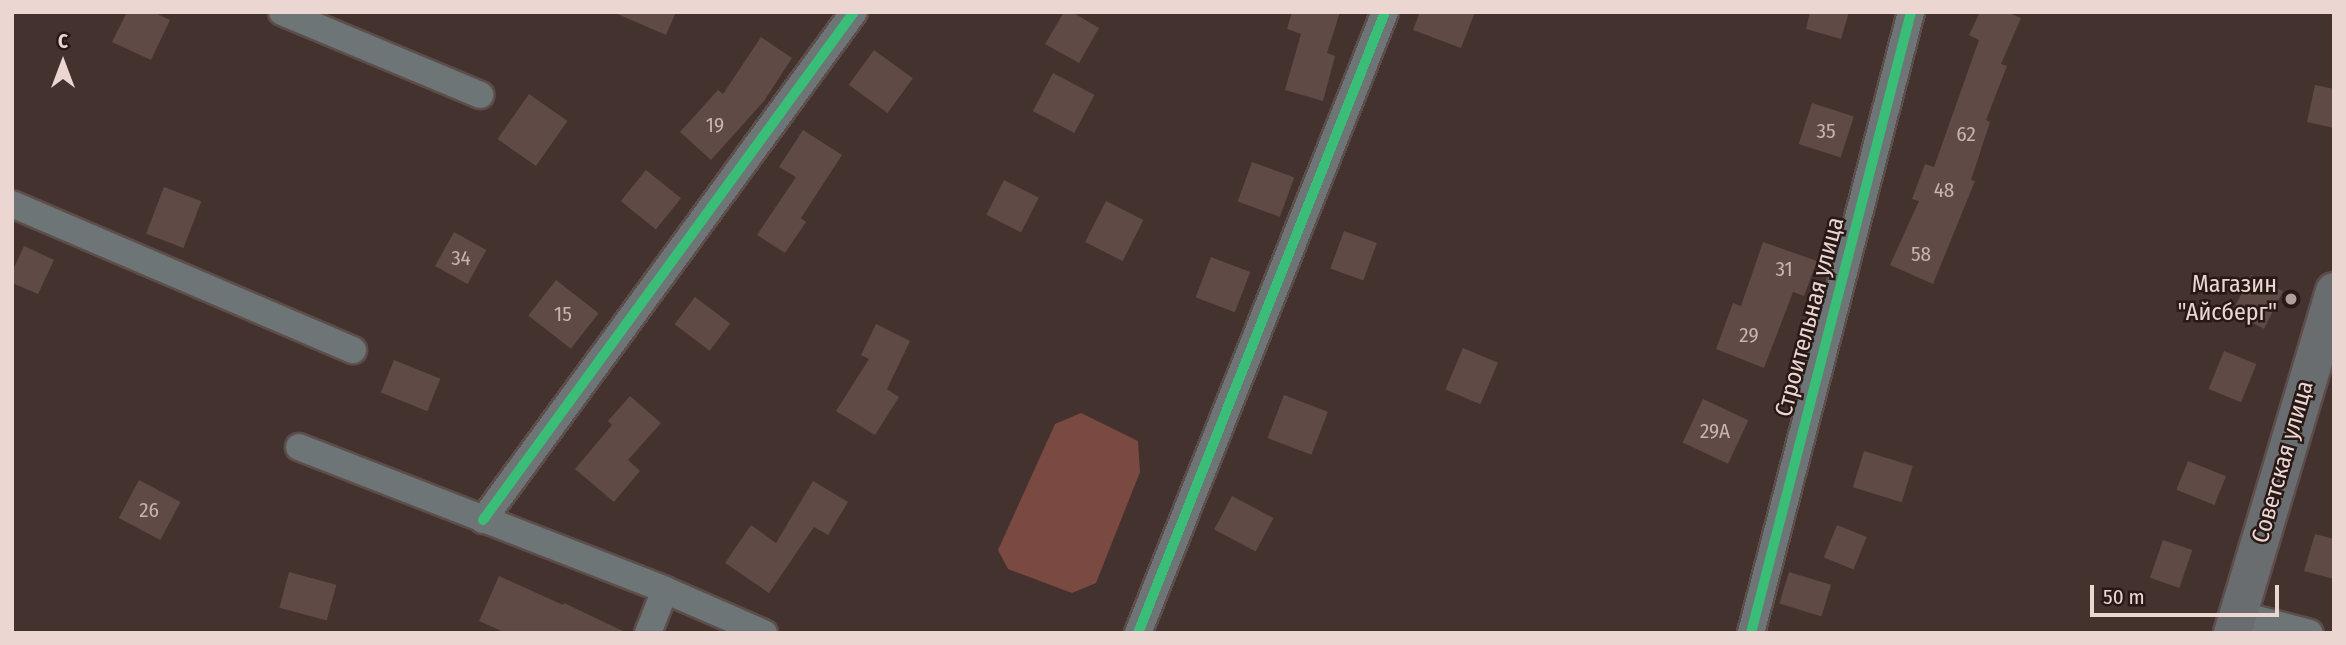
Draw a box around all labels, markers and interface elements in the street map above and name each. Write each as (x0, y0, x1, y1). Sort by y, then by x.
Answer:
north arrow (28, 28, 98, 98)
text: С (58, 30, 68, 53)
house number: 19 (706, 112, 724, 138)
house number: 35 (1816, 118, 1836, 144)
house number: 62 (1956, 121, 1976, 147)
house number: 48 (1934, 177, 1954, 203)
street label: Строительная улица (1770, 214, 1850, 420)
house number: 58 (1911, 241, 1931, 267)
house number: 34 (451, 245, 471, 271)
house number: 31 (1775, 256, 1793, 282)
place label: Магазин "Айсберг" (2177, 271, 2277, 327)
marker: Магазин "Айсберг" (2283, 291, 2299, 307)
house number: 15 (554, 301, 572, 327)
house number: 29 (1739, 322, 1759, 348)
street label: Советская улица (2246, 378, 2320, 546)
house number: 29А (1700, 418, 1730, 444)
house number: 26 (139, 497, 159, 523)
scale bar (2094, 572, 2283, 616)
text: 50 m (2103, 584, 2145, 610)

